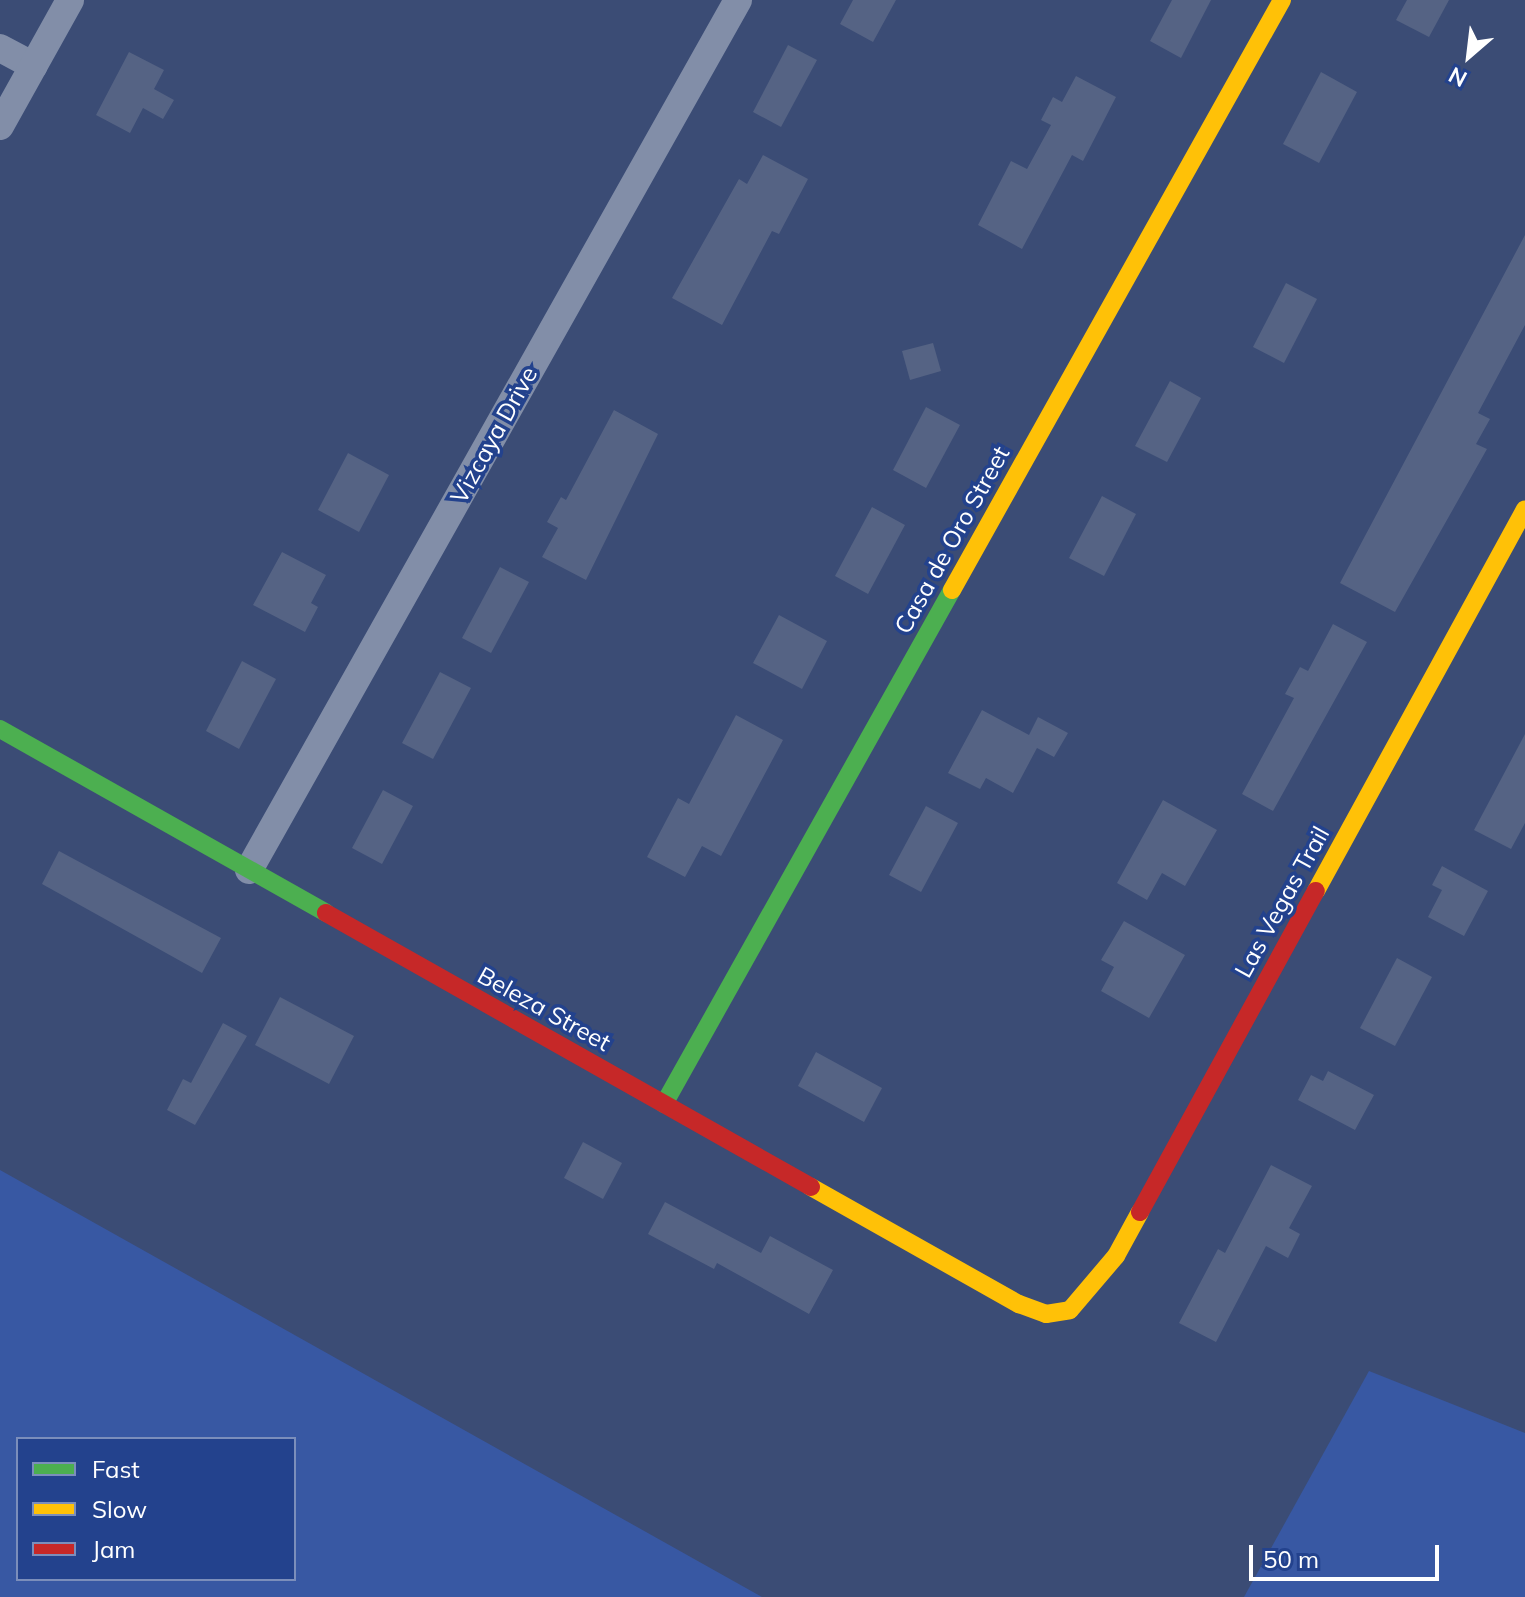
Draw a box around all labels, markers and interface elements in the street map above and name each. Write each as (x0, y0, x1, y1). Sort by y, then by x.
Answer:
north arrow (1429, 16, 1509, 96)
text: N (1444, 61, 1472, 93)
street label: Vizcaya Drive (445, 362, 543, 508)
street label: Casa de Oro Street (888, 441, 1016, 639)
street label: Las Vegas Trail (1229, 821, 1335, 983)
street label: Beleza Street (473, 961, 615, 1057)
legend (16, 1437, 296, 1581)
text: Fast (92, 1454, 140, 1484)
text: Slow (92, 1494, 147, 1524)
scale bar (1253, 1529, 1443, 1579)
text: Jam (92, 1534, 135, 1564)
text: 50 m (1263, 1544, 1319, 1574)

